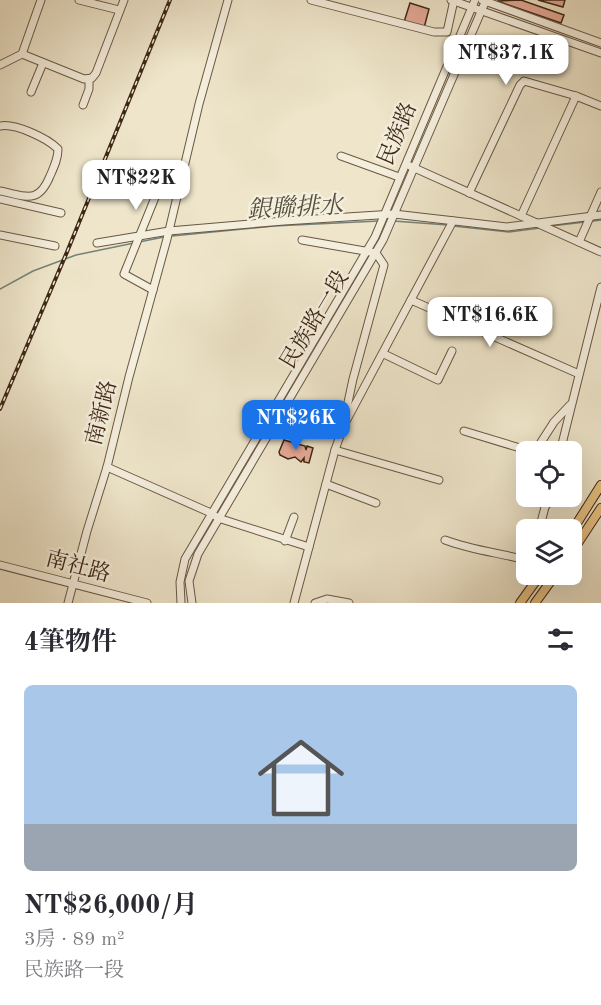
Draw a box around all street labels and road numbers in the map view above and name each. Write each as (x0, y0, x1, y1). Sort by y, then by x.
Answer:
street label: 民族路 (373, 99, 421, 169)
street label: 民族路一段 (276, 266, 353, 373)
street label: 南新路 (81, 378, 121, 448)
street label: 南社路 (43, 546, 113, 586)

